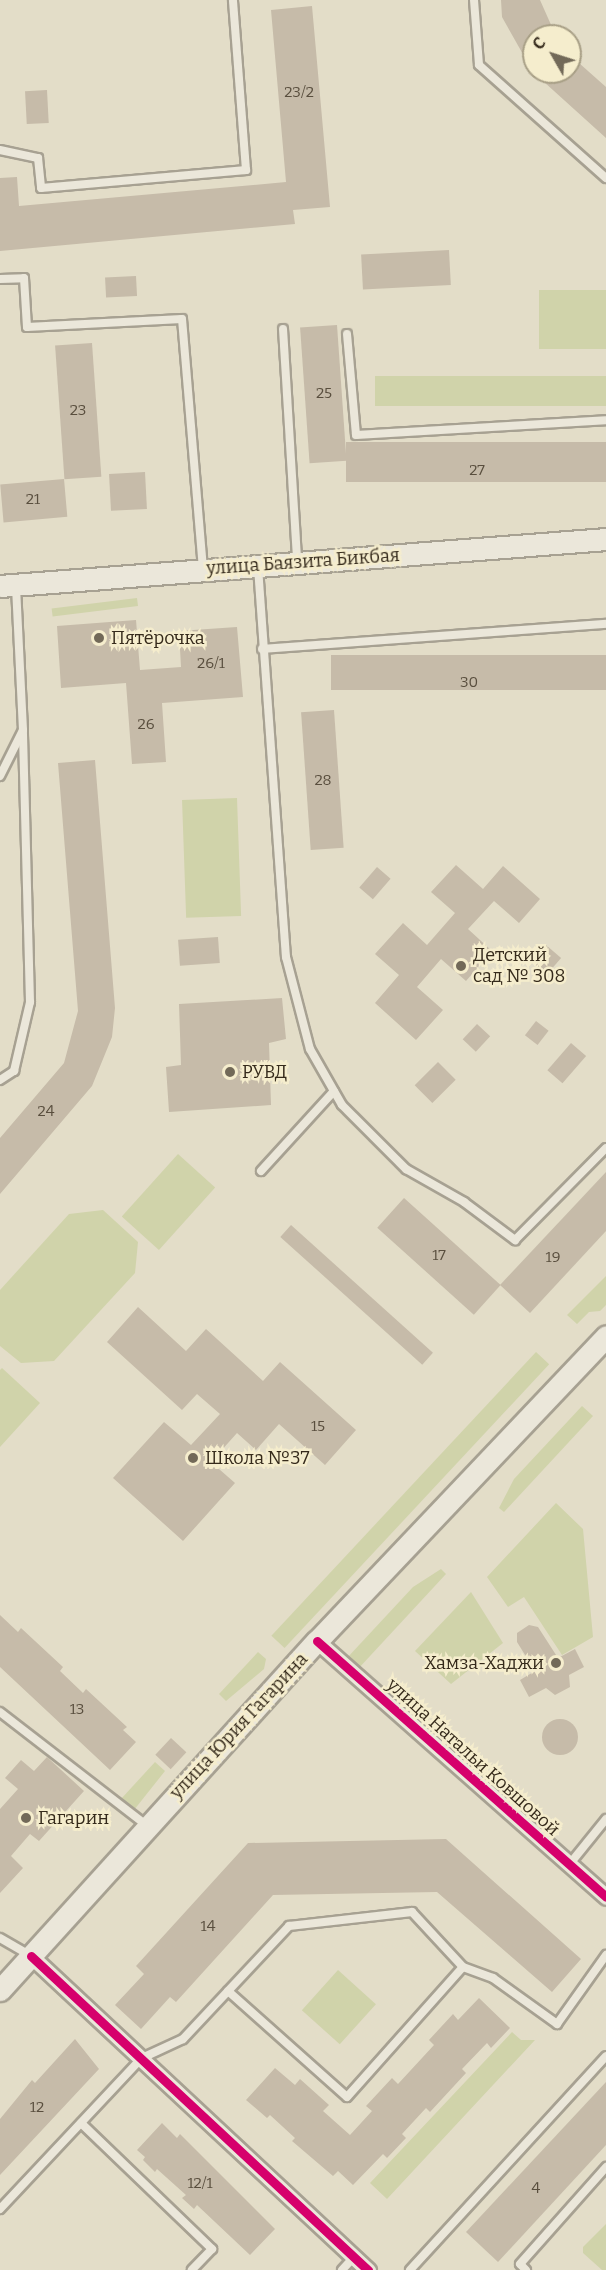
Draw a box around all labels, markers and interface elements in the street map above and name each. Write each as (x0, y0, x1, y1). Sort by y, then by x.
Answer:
north arrow (522, 24, 582, 84)
text: С (529, 34, 550, 54)
house number: 23/2 (284, 84, 314, 102)
house number: 25 (316, 385, 332, 403)
house number: 23 (70, 402, 86, 420)
house number: 27 (469, 462, 485, 480)
house number: 21 (26, 491, 40, 509)
street label: улица Баязита Бикбая (206, 544, 400, 580)
place label: Пятёрочка (111, 627, 205, 649)
marker: Пятёрочка (92, 631, 106, 645)
house number: 26/1 (197, 655, 225, 673)
house number: 30 (460, 674, 478, 692)
house number: 26 (138, 716, 154, 734)
house number: 28 (314, 772, 332, 790)
place label: Детский сад № 308 (473, 945, 565, 988)
marker: Детский сад № 308 (454, 959, 468, 973)
place label: РУВД (242, 1061, 287, 1083)
marker: РУВД (223, 1065, 237, 1079)
house number: 24 (38, 1103, 54, 1121)
house number: 17 (432, 1247, 446, 1265)
house number: 19 (546, 1249, 560, 1267)
house number: 15 (311, 1418, 325, 1436)
place label: Школа №37 (205, 1447, 310, 1469)
marker: Школа №37 (186, 1451, 200, 1465)
street label: улица Юрия Гагарина (166, 1648, 312, 1804)
place label: Хамза-Хаджи (424, 1652, 544, 1674)
marker: Хамза-Хаджи (549, 1656, 563, 1670)
street label: улица Натальи Ковшовой (382, 1674, 564, 1840)
house number: 13 (70, 1701, 84, 1719)
place label: Гагарин (38, 1807, 109, 1829)
marker: Гагарин (19, 1811, 33, 1825)
house number: 14 (201, 1918, 215, 1936)
house number: 12 (30, 2099, 44, 2117)
house number: 12/1 (187, 2175, 213, 2193)
house number: 4 (532, 2180, 540, 2198)

